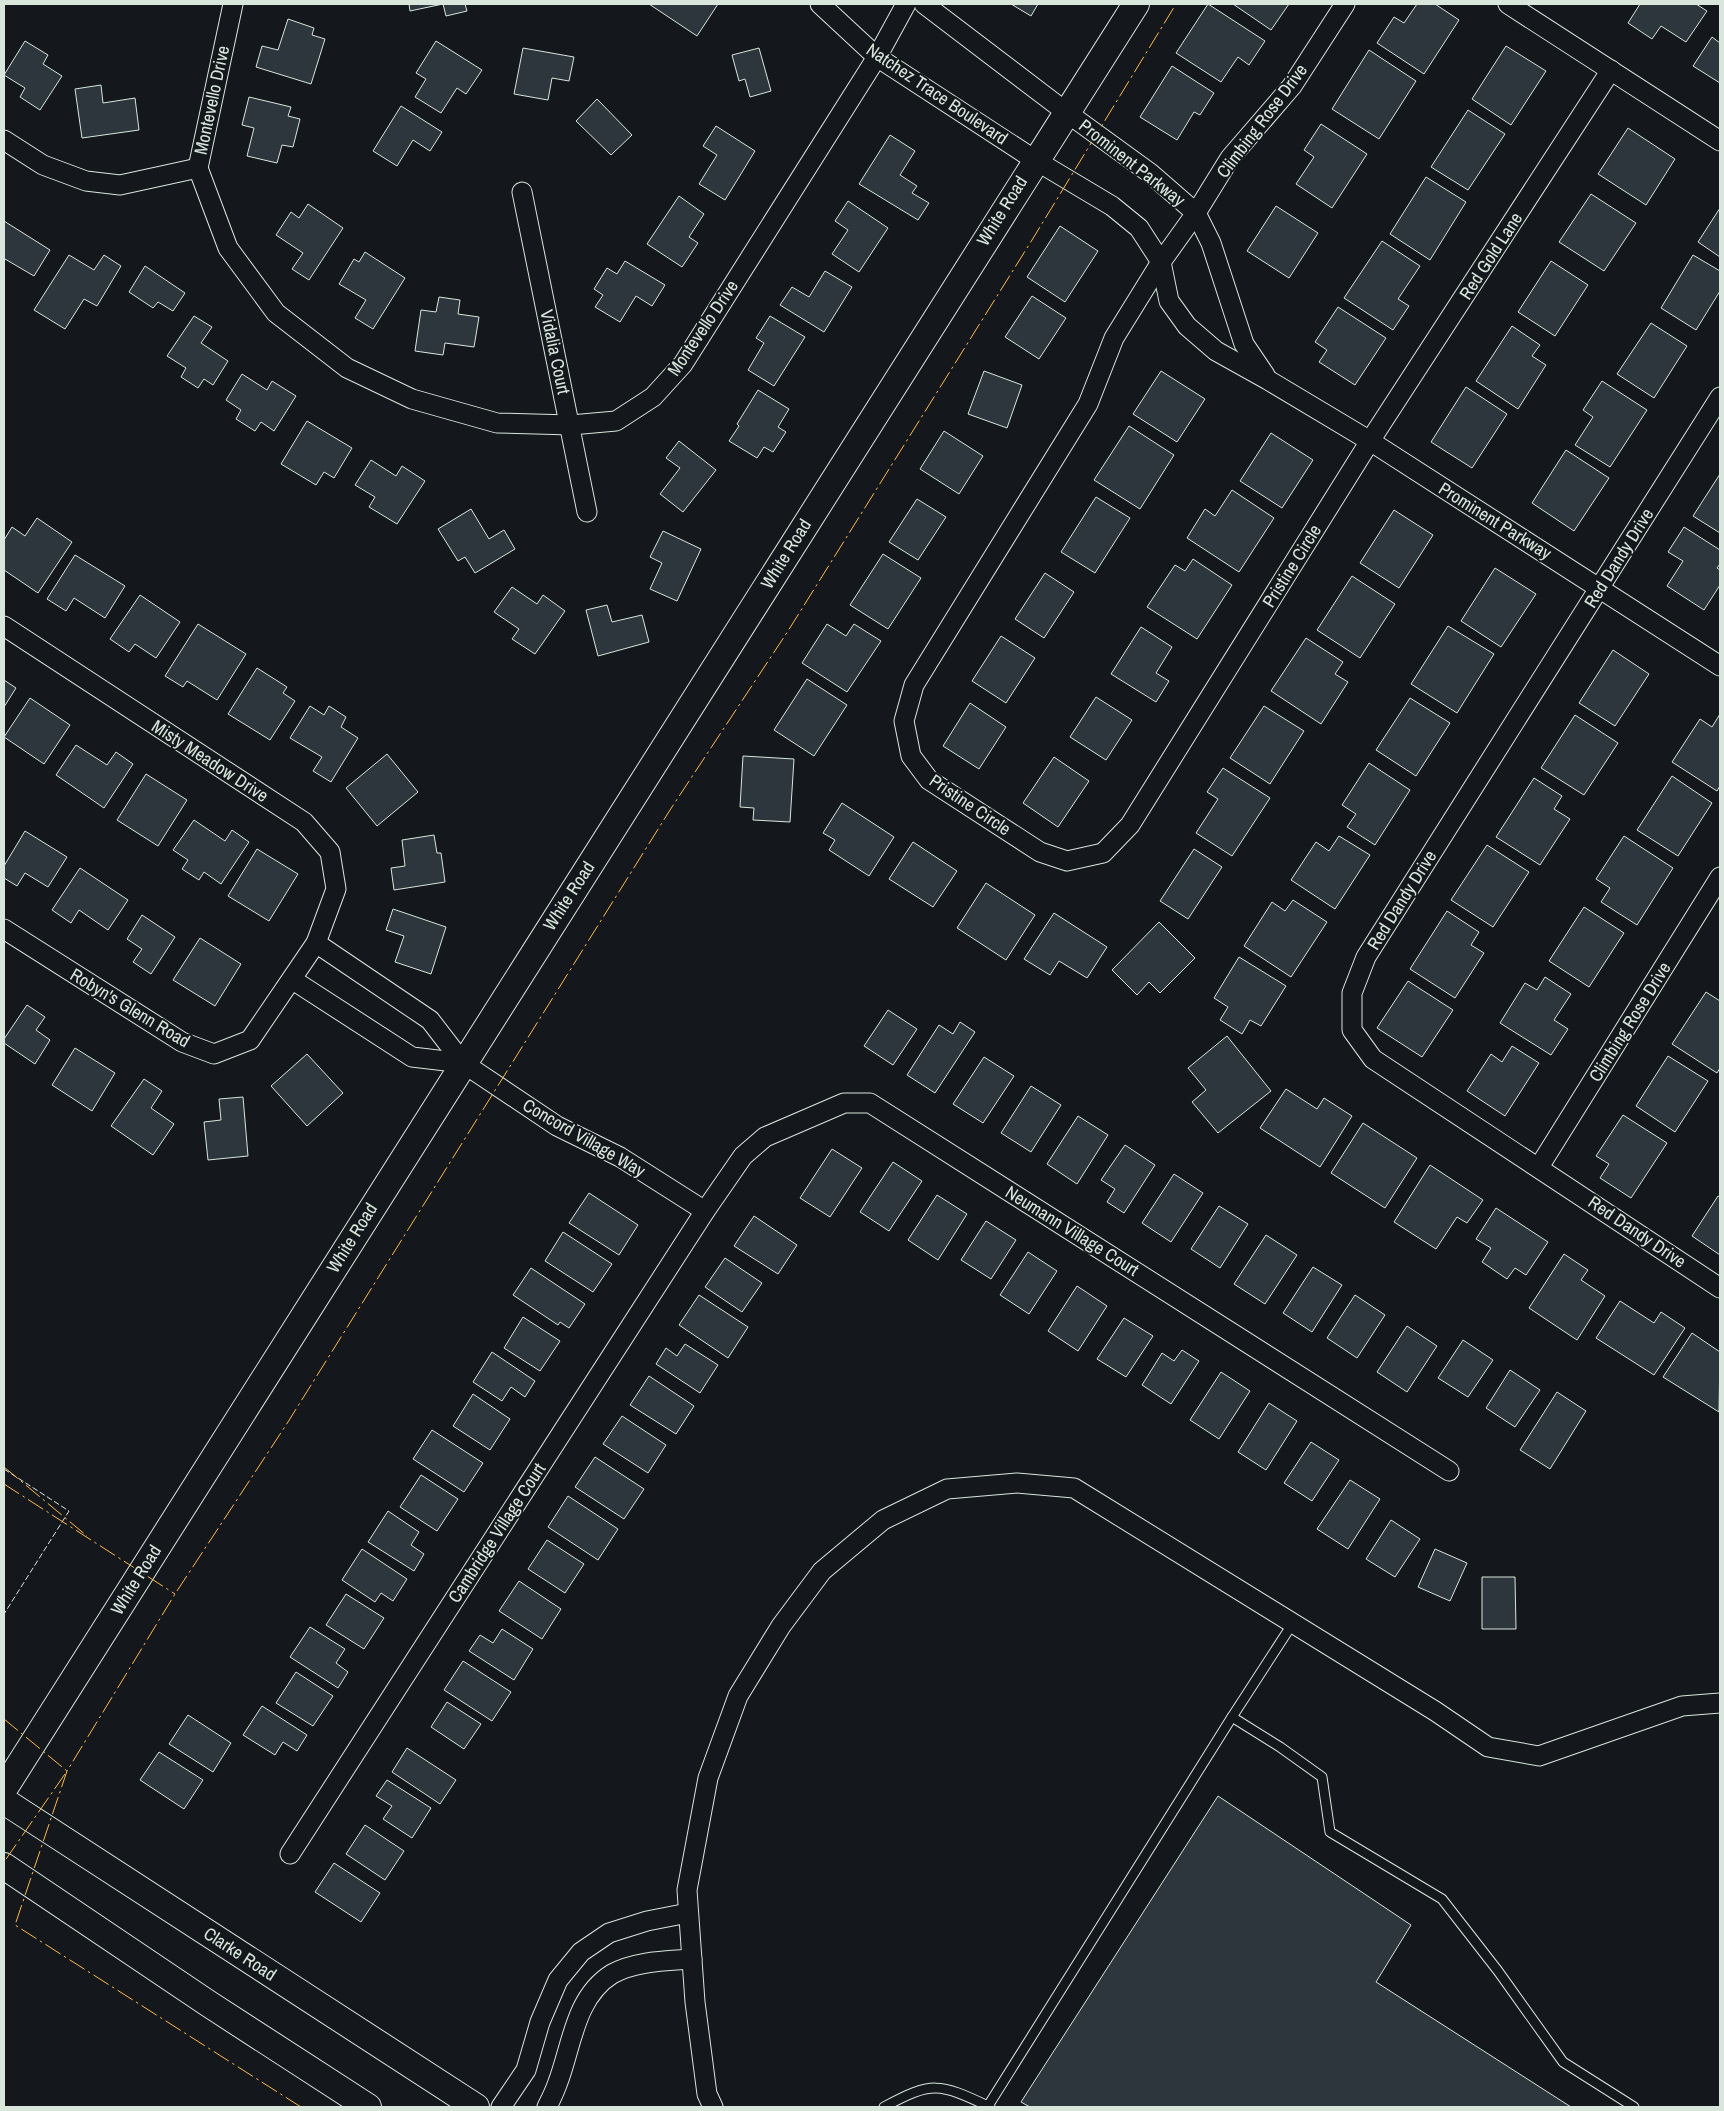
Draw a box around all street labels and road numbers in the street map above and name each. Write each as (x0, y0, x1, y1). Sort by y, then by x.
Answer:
street label: Natchez Trace Boulevard (862, 37, 1013, 150)
street label: Montevello Drive (188, 43, 235, 157)
street label: Climbing Rose Drive (1210, 58, 1313, 183)
street label: Prominent Parkway (1074, 113, 1191, 212)
street label: White Road (970, 171, 1033, 250)
street label: Red Gold Lane (1453, 207, 1528, 304)
street label: Montevello Drive (661, 275, 744, 381)
street label: Vidalia Court (534, 307, 577, 397)
street label: Prominent Parkway (1434, 476, 1557, 566)
street label: Red Dandy Drive (1578, 503, 1659, 612)
street label: White Road (754, 514, 817, 593)
street label: Pristine Circle (1256, 519, 1327, 612)
street label: Misty Meadow Drive (147, 713, 273, 808)
street label: Pristine Circle (925, 768, 1016, 841)
street label: Red Dandy Drive (1361, 845, 1442, 954)
street label: White Road (537, 856, 600, 935)
street label: Climbing Rose Drive (1583, 957, 1676, 1086)
street label: Robyn's Glenn Road (66, 962, 195, 1053)
street label: Concord Village Way (518, 1092, 651, 1183)
street label: Neumann Village Court (1001, 1179, 1144, 1282)
street label: Red Dandy Drive (1583, 1190, 1691, 1274)
street label: White Road (320, 1198, 383, 1277)
street label: Cambridge Village Court (442, 1458, 551, 1608)
street label: White Road (104, 1540, 167, 1619)
street label: Clarke Road (199, 1921, 281, 1986)

